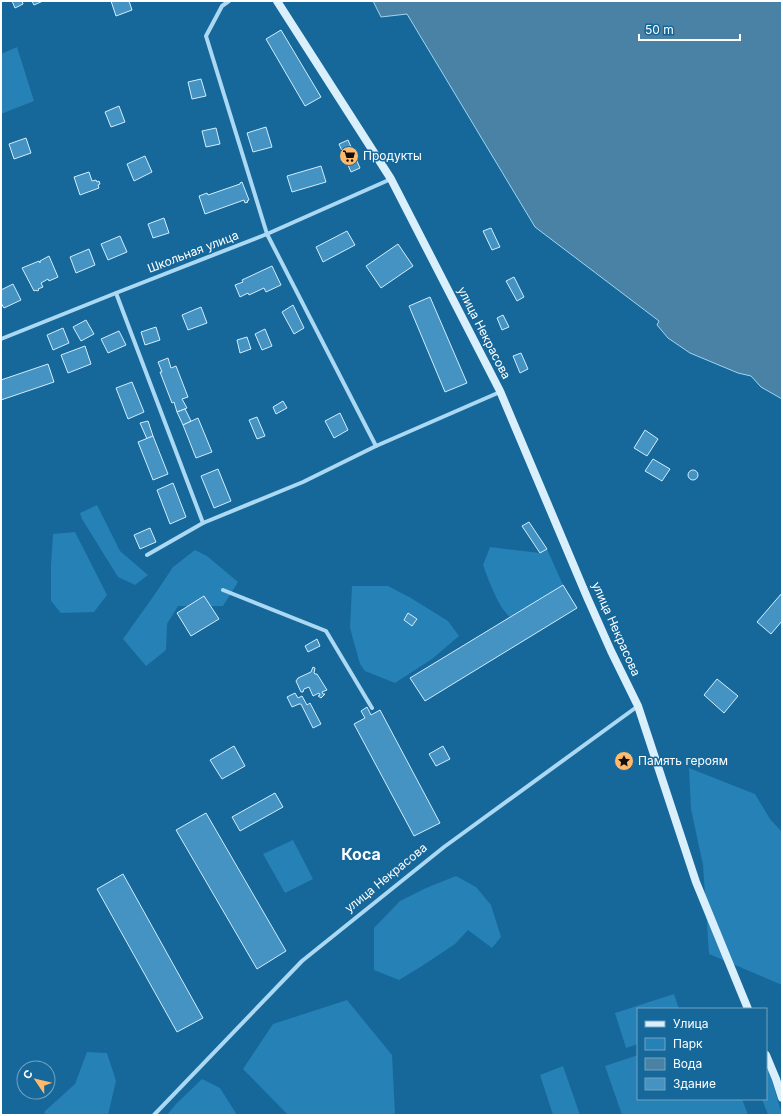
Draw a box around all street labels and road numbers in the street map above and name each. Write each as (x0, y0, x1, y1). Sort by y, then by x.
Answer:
street label: Школьная улица (145, 227, 241, 276)
street label: улица Некрасова (455, 284, 514, 381)
street label: улица Некрасова (589, 579, 644, 678)
street label: улица Некрасова (341, 840, 430, 915)

